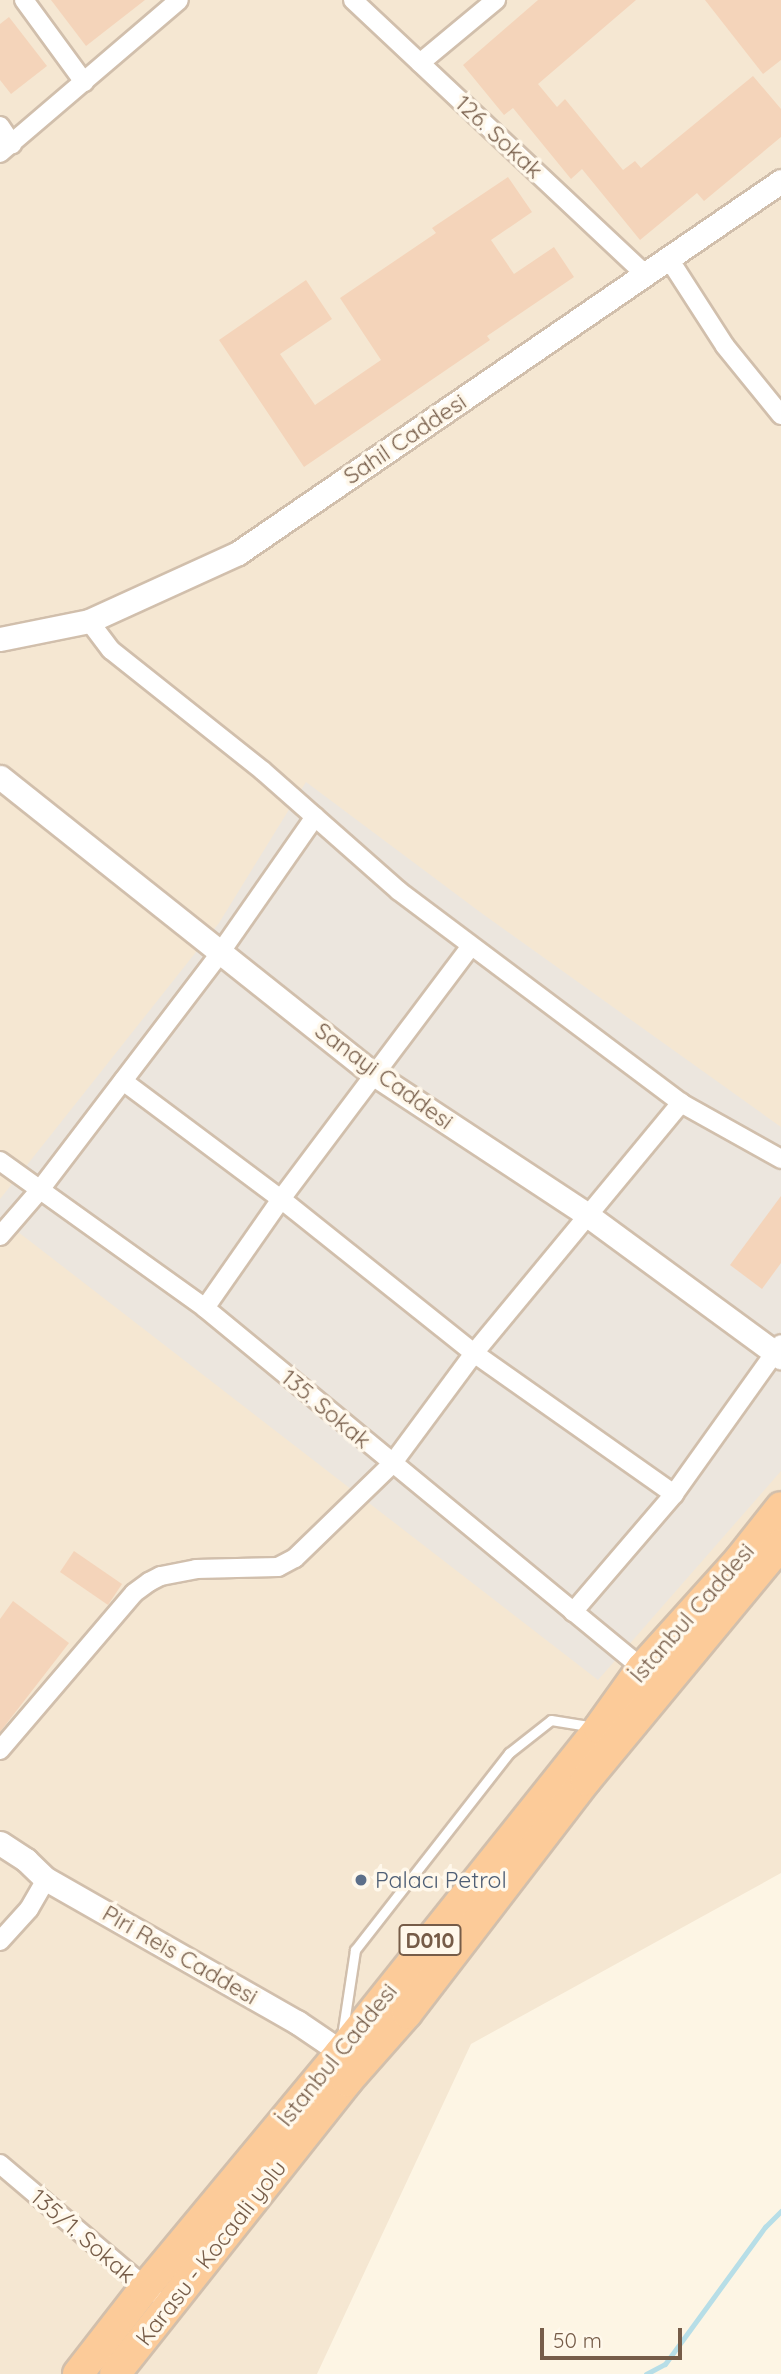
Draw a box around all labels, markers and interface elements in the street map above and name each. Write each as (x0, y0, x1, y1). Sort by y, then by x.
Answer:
street label: 126. Sokak (450, 90, 548, 184)
street label: Sahil Caddesi (338, 388, 472, 490)
street label: Sanayi Caddesi (310, 1017, 458, 1135)
street label: 135. Sokak (276, 1364, 376, 1454)
street label: İstanbul Caddesi (624, 1538, 760, 1688)
place label: Palacı Petrol (375, 1866, 507, 1894)
marker: Palacı Petrol (353, 1872, 369, 1888)
street label: Piri Reis Caddesi (98, 1899, 262, 2011)
road number: D010 (398, 1923, 462, 1958)
street label: İstanbul Caddesi (271, 1978, 403, 2132)
street label: Karasu - Kocaali yolu (130, 2155, 292, 2351)
street label: 135/1. Sokak (25, 2183, 141, 2289)
scale bar (543, 2314, 685, 2358)
text: 50 m (553, 2327, 602, 2353)

